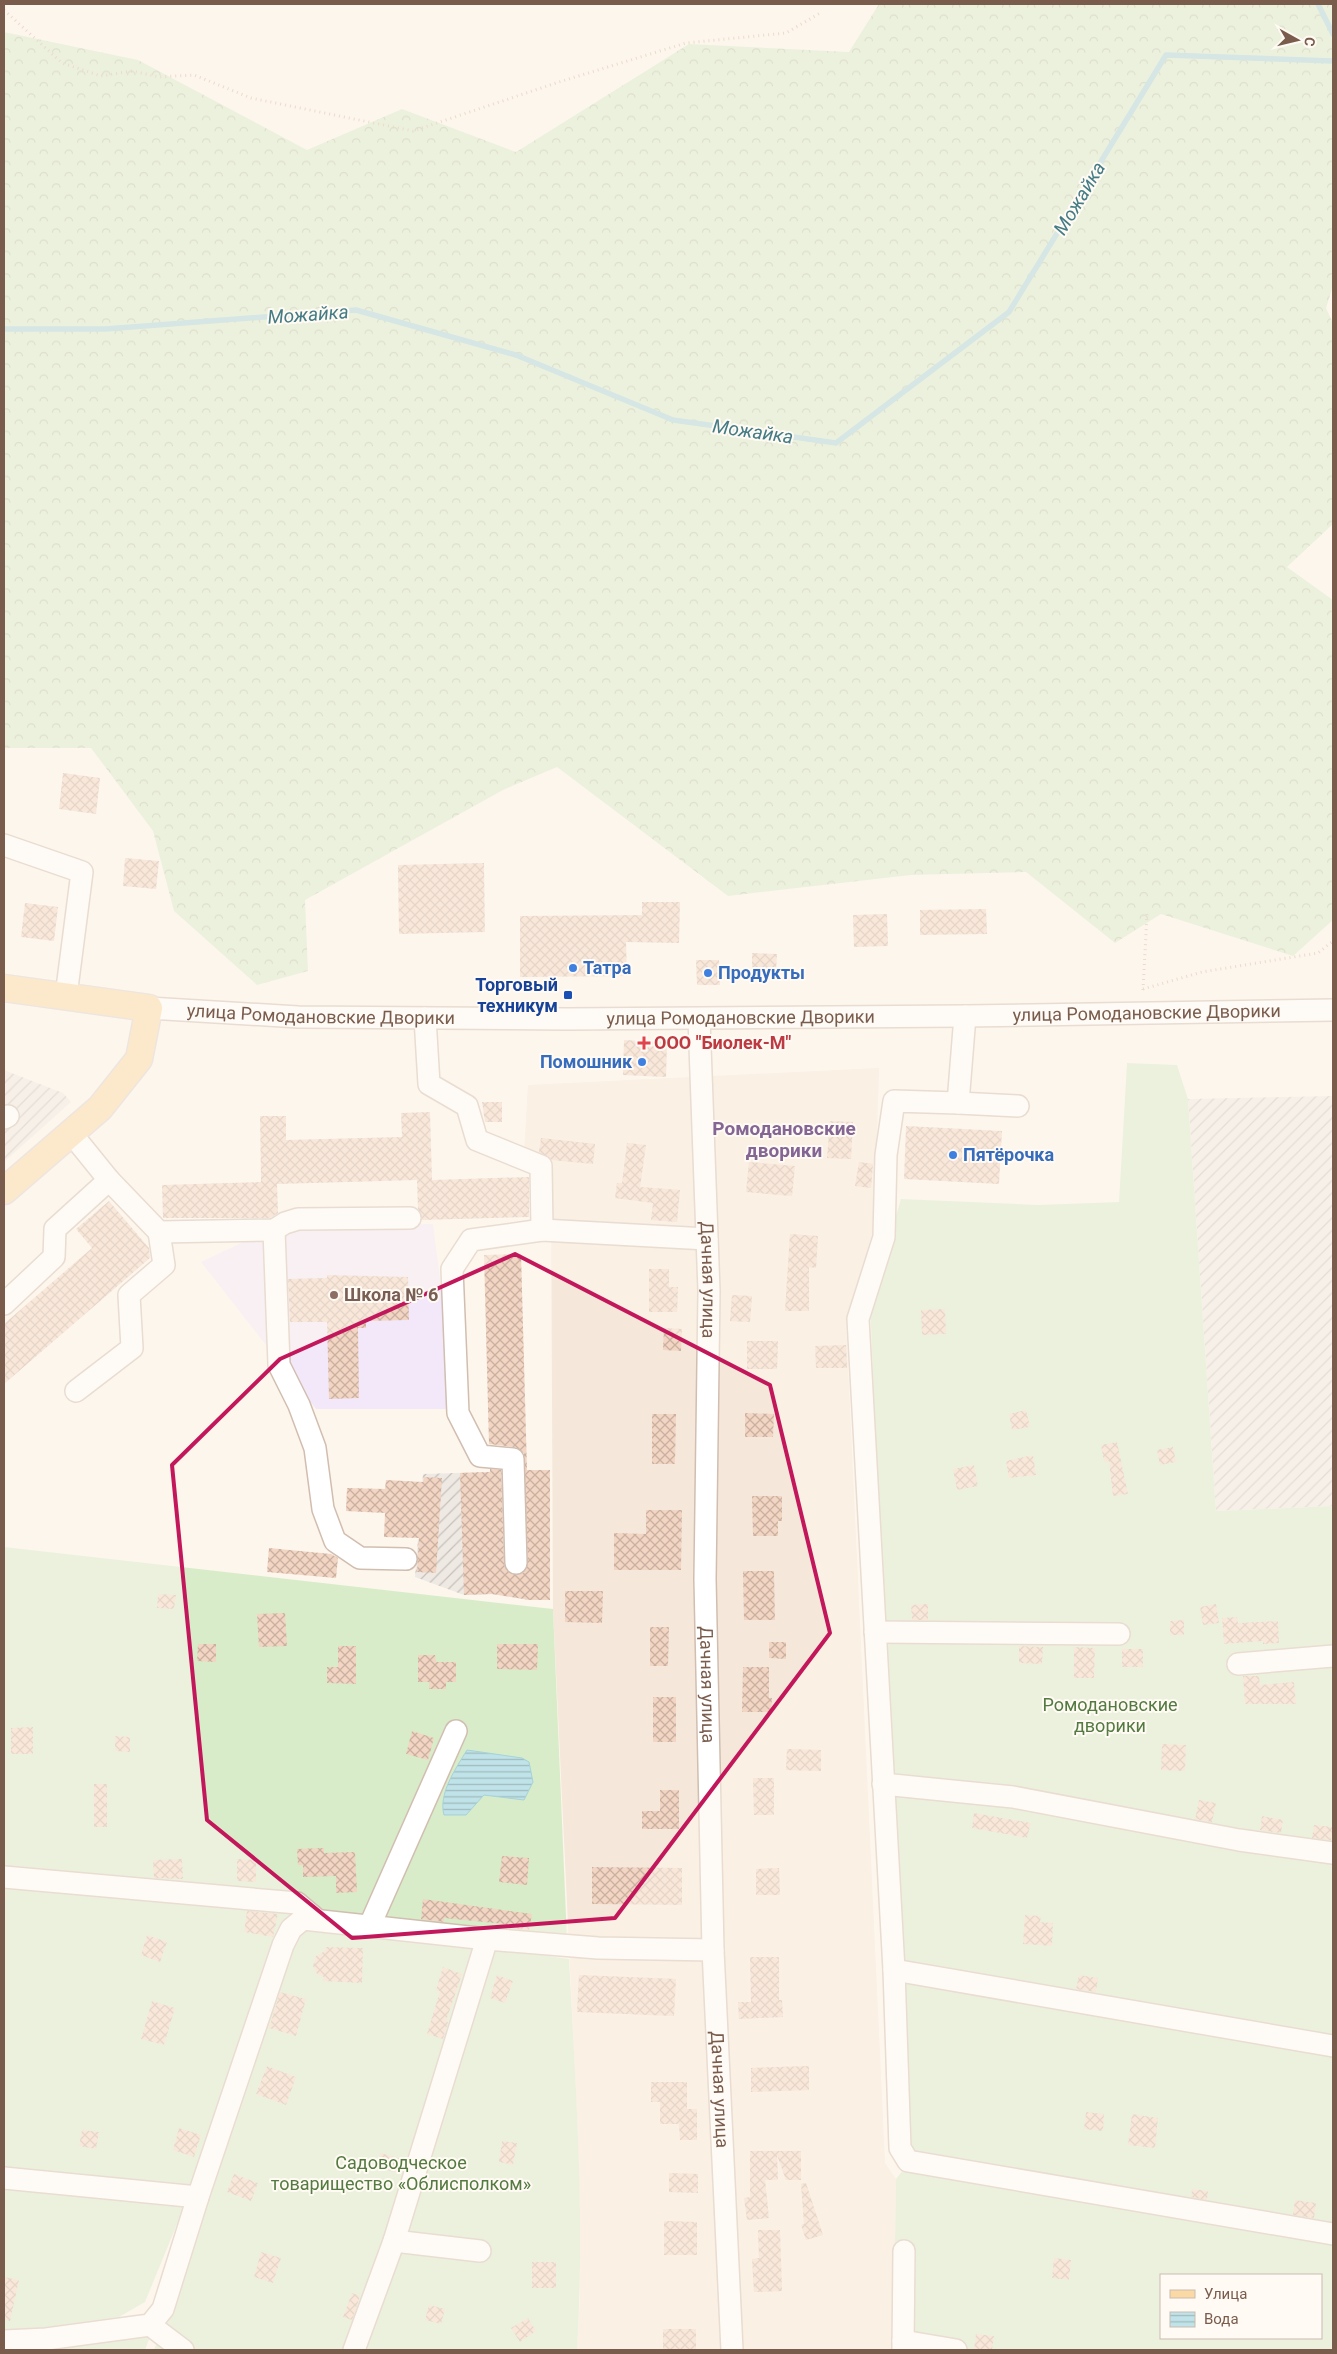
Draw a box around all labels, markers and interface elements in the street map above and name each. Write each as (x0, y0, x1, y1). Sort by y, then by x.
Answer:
north arrow (1272, 15, 1322, 65)
text: С (1301, 36, 1318, 47)
water label: Можайка (1049, 158, 1110, 239)
water label: Можайка (267, 300, 349, 329)
water label: Можайка (711, 414, 795, 449)
place label: Татра (583, 957, 632, 978)
marker: Татра (567, 962, 579, 974)
place label: Продукты (718, 962, 805, 983)
marker: Продукты (702, 967, 714, 979)
place label: Торговый техникум (475, 974, 558, 1016)
marker: Торговый техникум (562, 989, 574, 1001)
street label: улица Ромодановские Дворики (186, 999, 455, 1028)
street label: улица Ромодановские Дворики (1012, 1000, 1281, 1025)
street label: улица Ромодановские Дворики (606, 1006, 875, 1029)
place label: ООО "Биолек-М" (654, 1032, 792, 1053)
marker: ООО "Биолек-М" (638, 1037, 650, 1049)
place label: Помошник (540, 1051, 633, 1072)
marker: Помошник (636, 1056, 648, 1068)
district label: Ромодановские дворики (712, 1117, 856, 1162)
place label: Пятёрочка (963, 1144, 1054, 1165)
marker: Пятёрочка (947, 1149, 959, 1161)
street label: Дачная улица (696, 1221, 720, 1339)
place label: Школа № 6 (344, 1284, 438, 1305)
marker: Школа № 6 (328, 1289, 340, 1301)
street label: Дачная улица (696, 1626, 720, 1744)
park label: Ромодановские дворики (1042, 1694, 1178, 1736)
street label: Дачная улица (707, 2031, 733, 2149)
park label: Садоводческое товарищество «Облисполком» (271, 2152, 531, 2194)
legend (1160, 2274, 1322, 2339)
text: Улица (1204, 2285, 1247, 2303)
text: Вода (1204, 2310, 1239, 2328)

